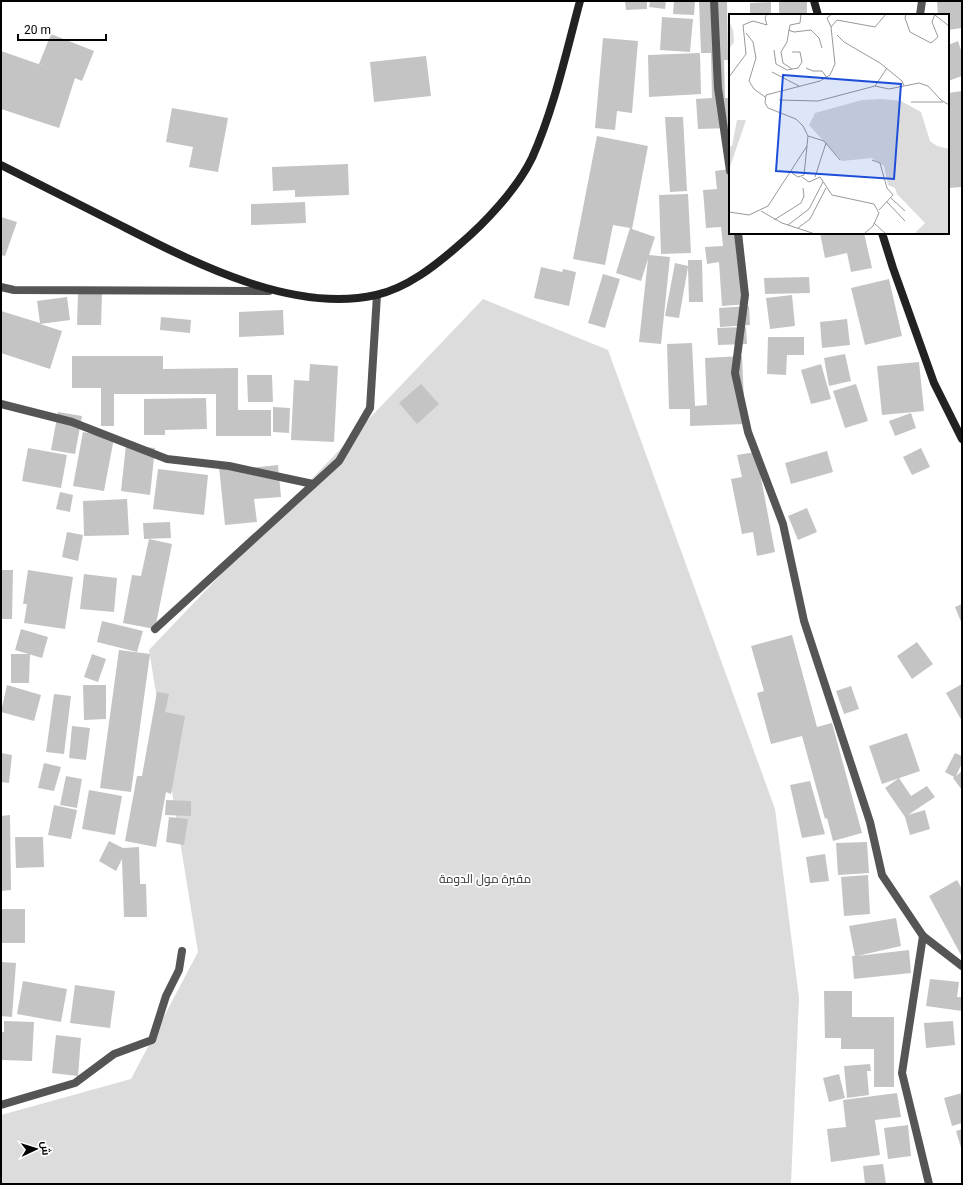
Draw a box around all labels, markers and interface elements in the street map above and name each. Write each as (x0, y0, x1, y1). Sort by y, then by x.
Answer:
inset map (729, 14, 949, 234)
scale bar (18, 16, 106, 42)
text: 20 m (24, 23, 51, 37)
park label: مقبرة مول الدومة (439, 872, 531, 886)
north arrow (16, 1129, 56, 1169)
text: ش (39, 1141, 52, 1156)

